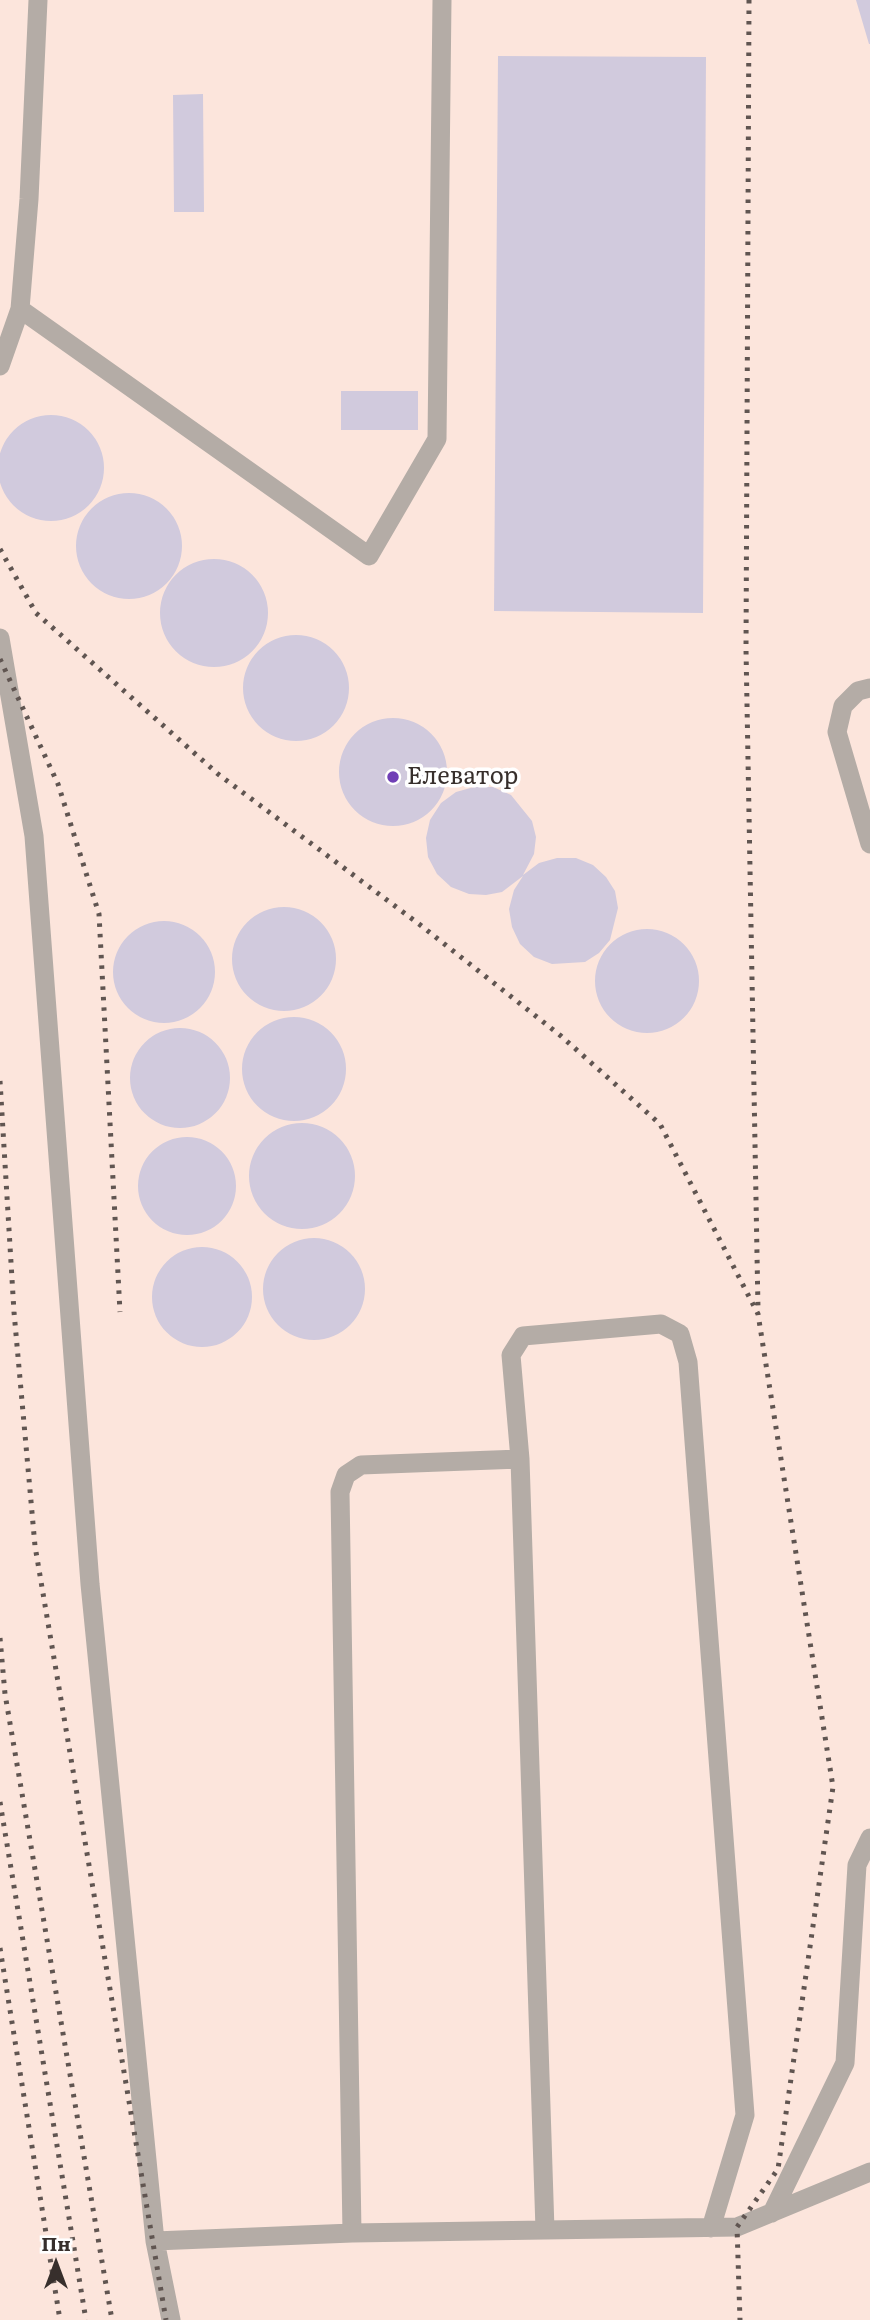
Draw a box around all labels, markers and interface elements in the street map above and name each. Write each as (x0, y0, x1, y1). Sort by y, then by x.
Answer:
place label: Елеватор (407, 763, 518, 791)
marker: Елеватор (385, 769, 401, 785)
north arrow (21, 2229, 91, 2299)
text: Пн (41, 2229, 71, 2257)

